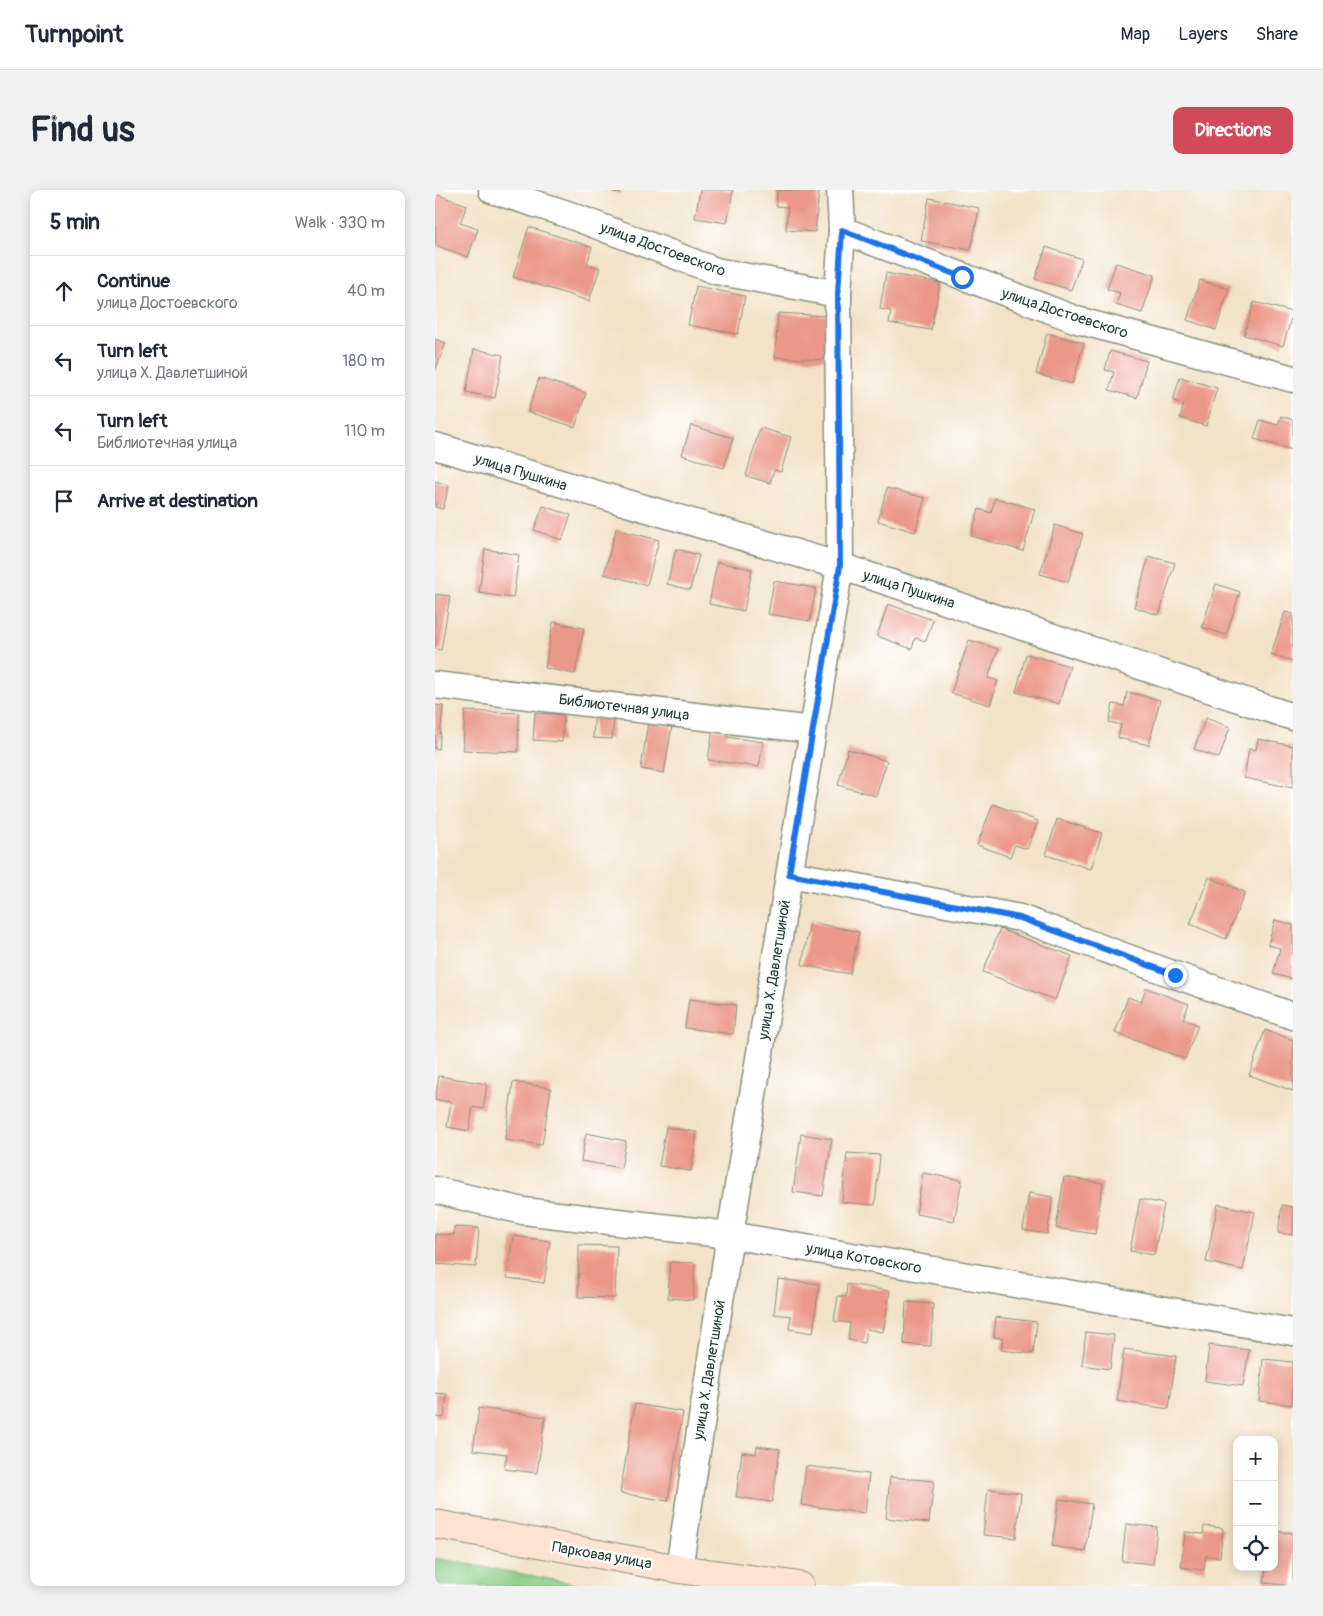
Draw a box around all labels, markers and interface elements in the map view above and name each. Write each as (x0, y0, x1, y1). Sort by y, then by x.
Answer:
text: Turnpoint (25, 20, 123, 49)
text: Map (1121, 23, 1150, 46)
text: Layers (1178, 23, 1228, 46)
text: Share (1256, 23, 1298, 46)
button: Directions (1173, 107, 1293, 154)
text: Find us (30, 108, 135, 152)
text: 5 min (50, 209, 100, 236)
text: Walk · 330 m (295, 213, 385, 233)
street label: улица Достоевского (597, 218, 728, 281)
route start (951, 266, 974, 289)
text: Continue (97, 269, 170, 293)
icon: ahead (50, 277, 78, 305)
text: 40 m (347, 281, 385, 301)
street label: улица Достоевского (998, 284, 1131, 343)
text: улица Достоевского (97, 293, 238, 313)
text: Turn left (97, 339, 167, 363)
icon: left (50, 347, 78, 375)
text: 180 m (342, 351, 385, 371)
text: улица Х. Давлетшиной (97, 363, 248, 383)
text: Turn left (97, 409, 167, 433)
icon: left (50, 417, 78, 445)
text: 110 m (344, 421, 385, 441)
text: Библиотечная улица (97, 433, 237, 453)
street label: улица Пушкина (471, 449, 569, 496)
icon: arrive (50, 487, 78, 515)
text: Arrive at destination (97, 489, 258, 513)
street label: улица Пушкина (860, 565, 957, 613)
street label: Библиотечная улица (558, 690, 690, 725)
street label: улица Х. Давлетшиной (754, 899, 795, 1042)
route end (1164, 964, 1187, 987)
street label: улица Котовского (804, 1239, 923, 1278)
street label: улица Х. Давлетшиной (689, 1299, 730, 1442)
map controls (1233, 1436, 1278, 1571)
button: + (1233, 1436, 1278, 1481)
button: − (1233, 1481, 1278, 1526)
button: locate (1233, 1526, 1278, 1571)
street label: Парковая улица (551, 1537, 653, 1574)

